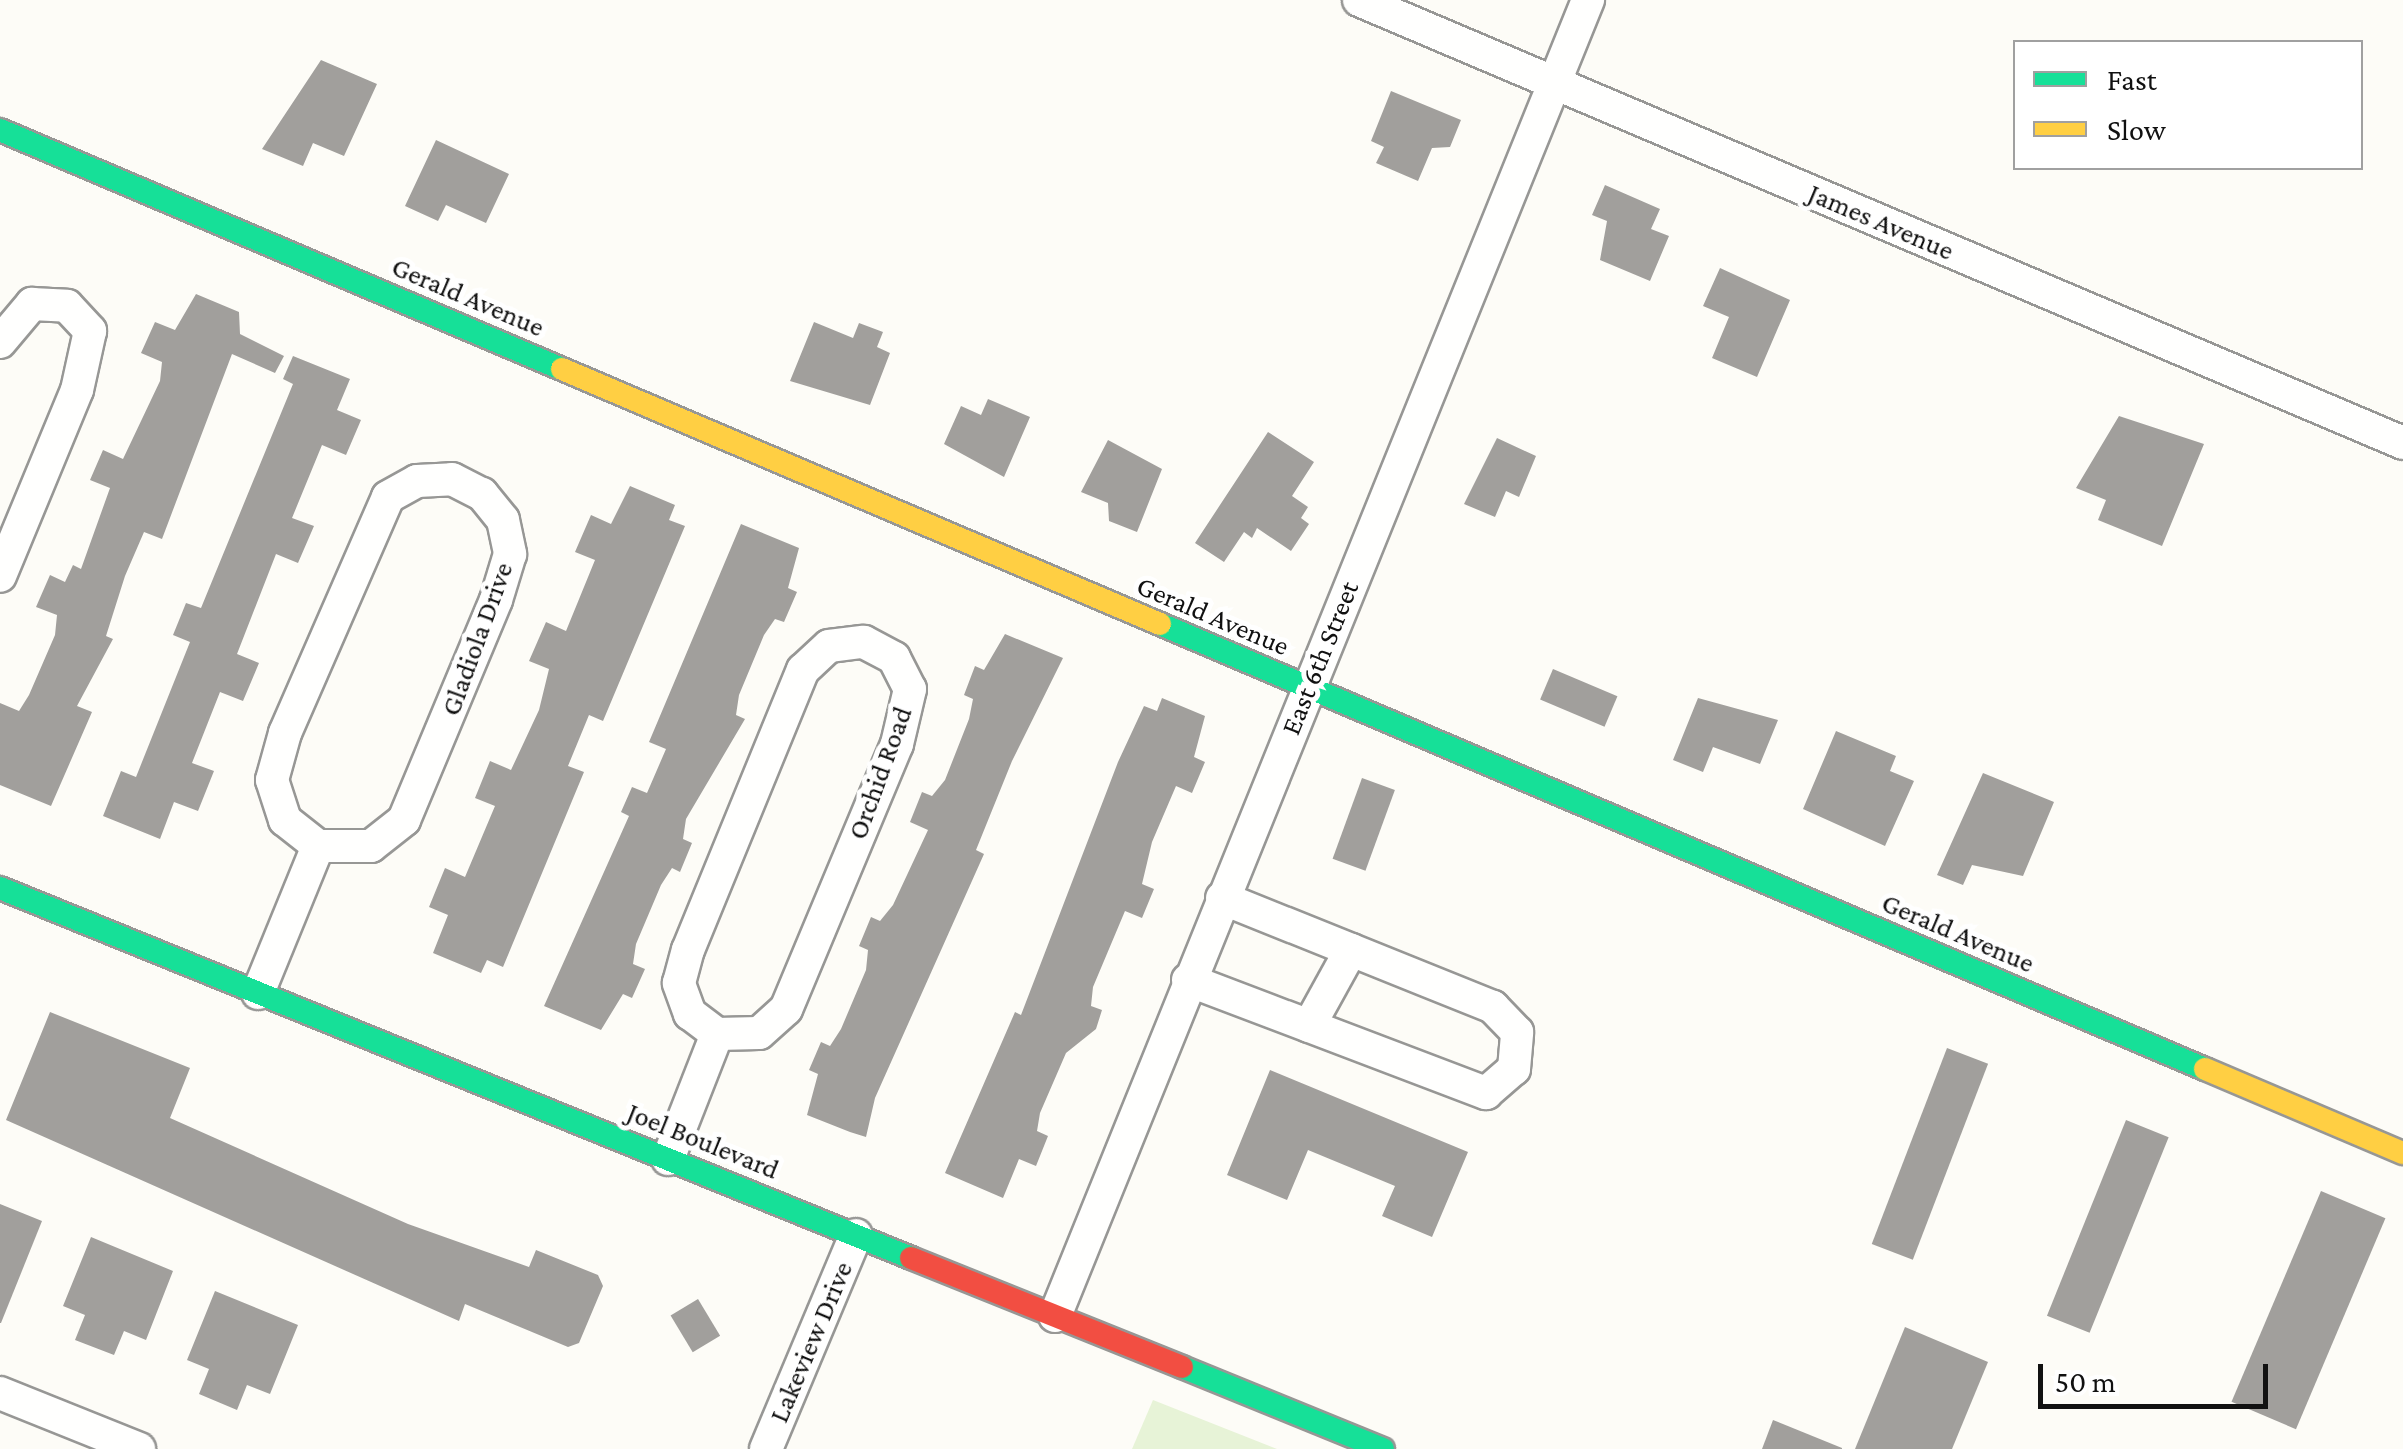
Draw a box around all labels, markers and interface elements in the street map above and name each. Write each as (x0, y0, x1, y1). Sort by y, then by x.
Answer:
legend (2013, 40, 2363, 170)
text: Fast (2107, 63, 2157, 96)
text: Slow (2107, 113, 2166, 146)
street label: James Avenue (1803, 176, 1959, 268)
street label: Gerald Avenue (387, 250, 549, 344)
street label: Gladiola Drive (434, 558, 520, 720)
street label: Gerald Avenue (1132, 569, 1294, 663)
street label: East 6th Street (1274, 576, 1366, 740)
street label: Orchid Road (840, 702, 920, 844)
street label: Gerald Avenue (1877, 886, 2039, 980)
street label: Joel Boulevard (622, 1095, 784, 1187)
street label: Lakeview Drive (762, 1256, 860, 1428)
scale bar (2043, 1344, 2273, 1406)
text: 50 m (2055, 1365, 2116, 1398)

